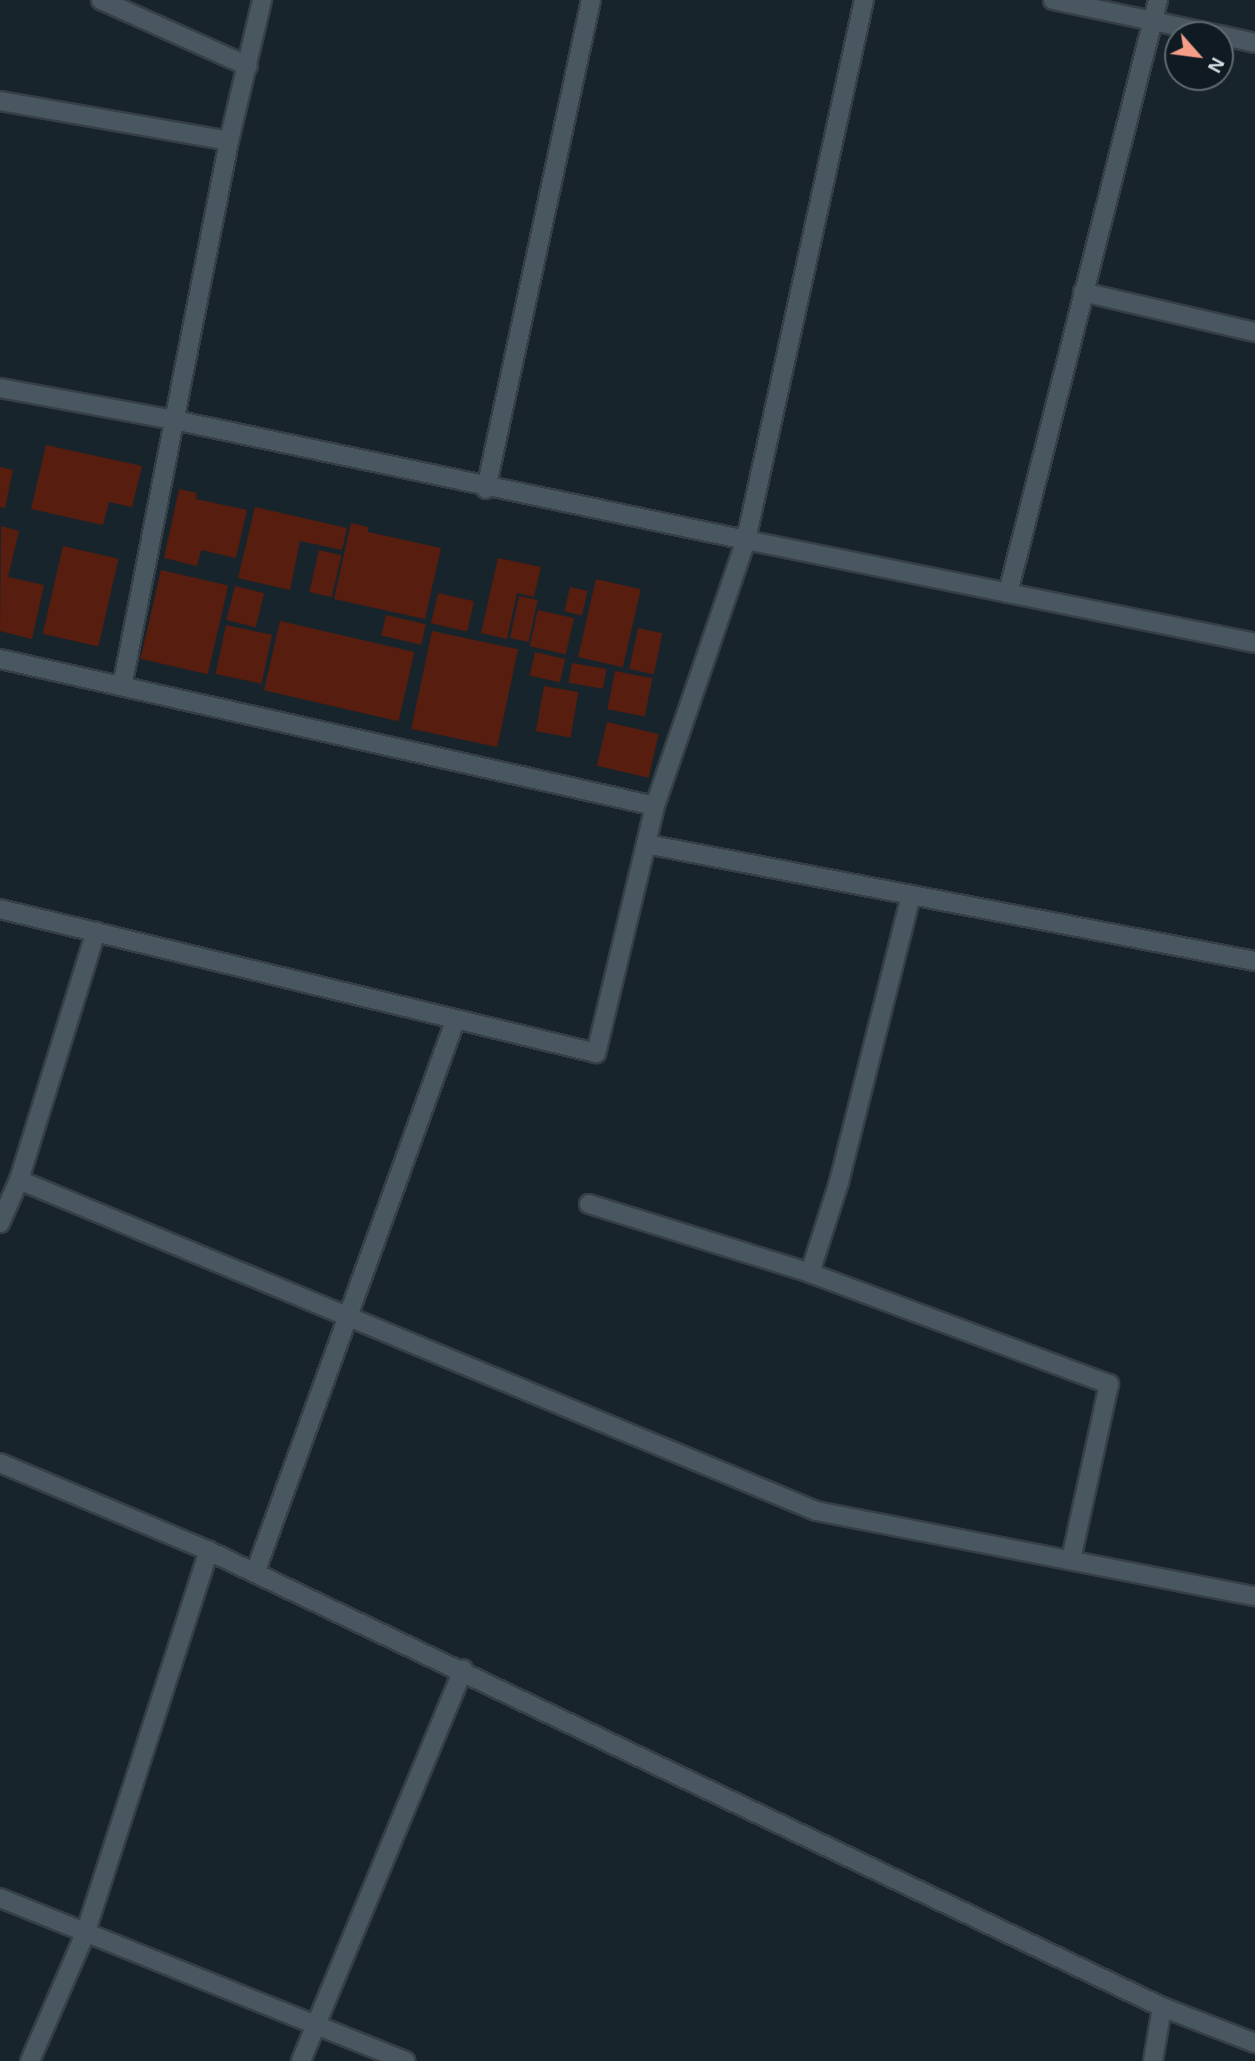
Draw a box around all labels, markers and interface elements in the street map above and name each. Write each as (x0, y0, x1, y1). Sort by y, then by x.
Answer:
north arrow (1164, 21, 1234, 91)
text: N (1204, 54, 1229, 76)

